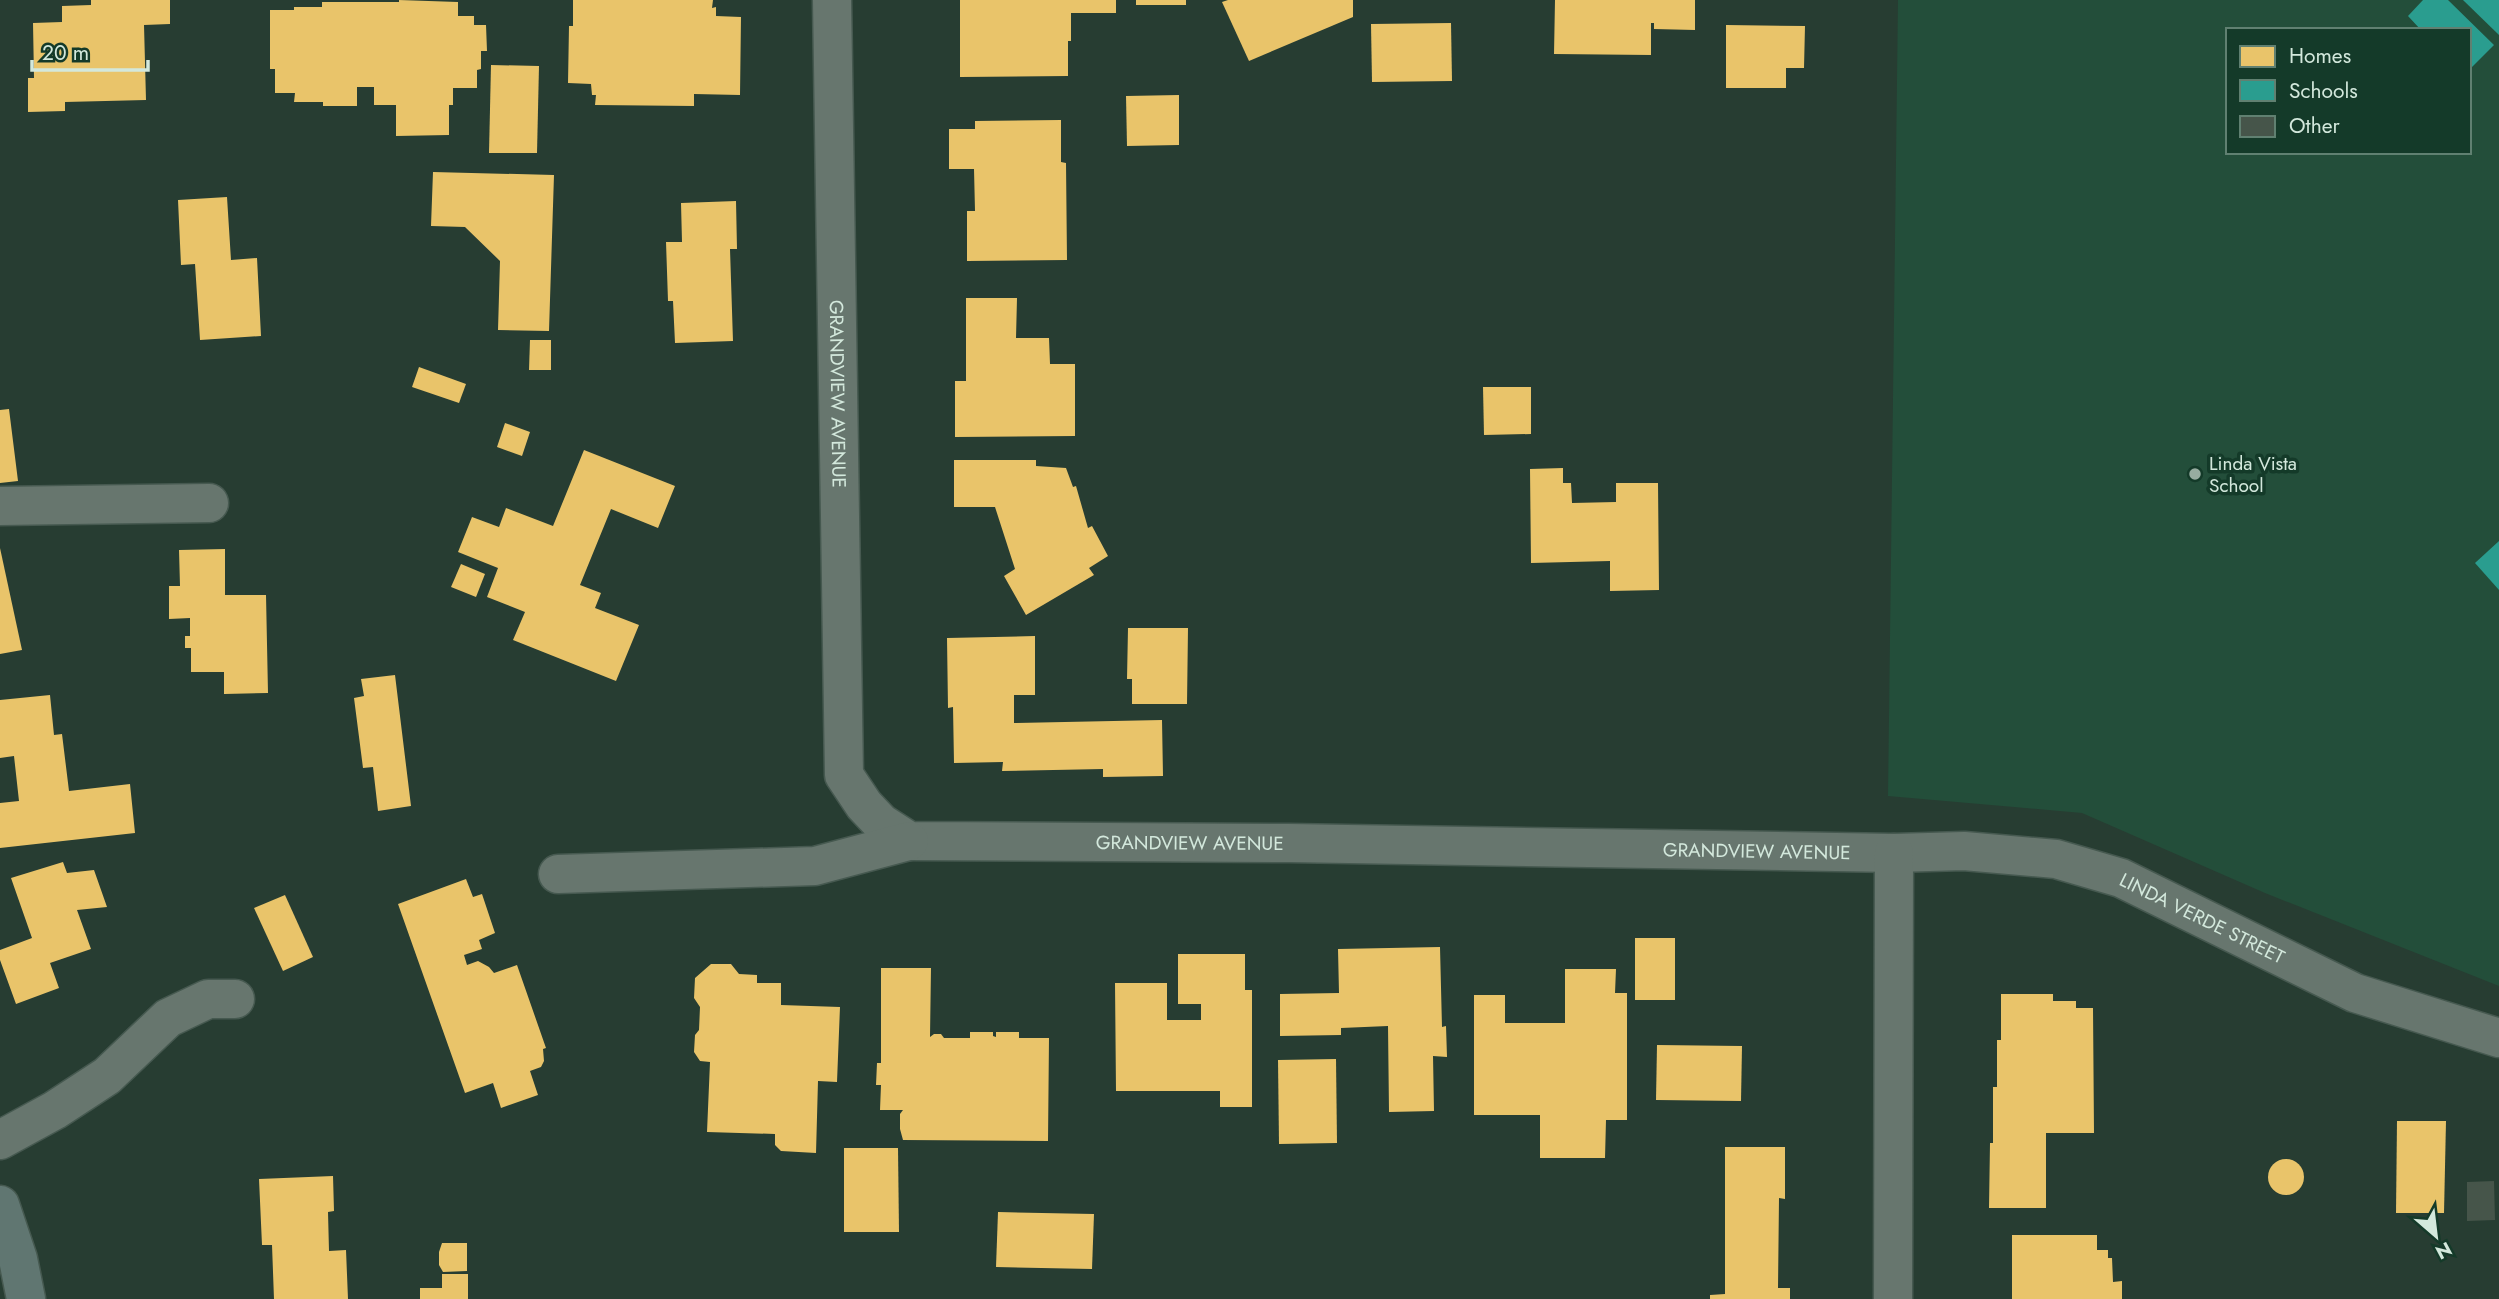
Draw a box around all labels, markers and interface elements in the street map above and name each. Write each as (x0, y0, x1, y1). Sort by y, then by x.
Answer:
scale bar (32, 28, 147, 72)
legend (2226, 28, 2471, 154)
text: 20 m (42, 38, 89, 68)
text: Homes (2289, 41, 2351, 71)
text: Schools (2289, 76, 2358, 106)
text: Other (2289, 111, 2340, 141)
street label: GRANDVIEW AVENUE (823, 300, 853, 488)
place label: Linda Vista School (2209, 450, 2297, 499)
marker: Linda Vista School (2187, 466, 2203, 482)
street label: GRANDVIEW AVENUE (1096, 828, 1284, 856)
street label: GRANDVIEW AVENUE (1663, 836, 1851, 866)
street label: LINDA VERDE STREET (2115, 866, 2290, 970)
north arrow (2401, 1201, 2471, 1271)
text: N (2431, 1235, 2457, 1266)

